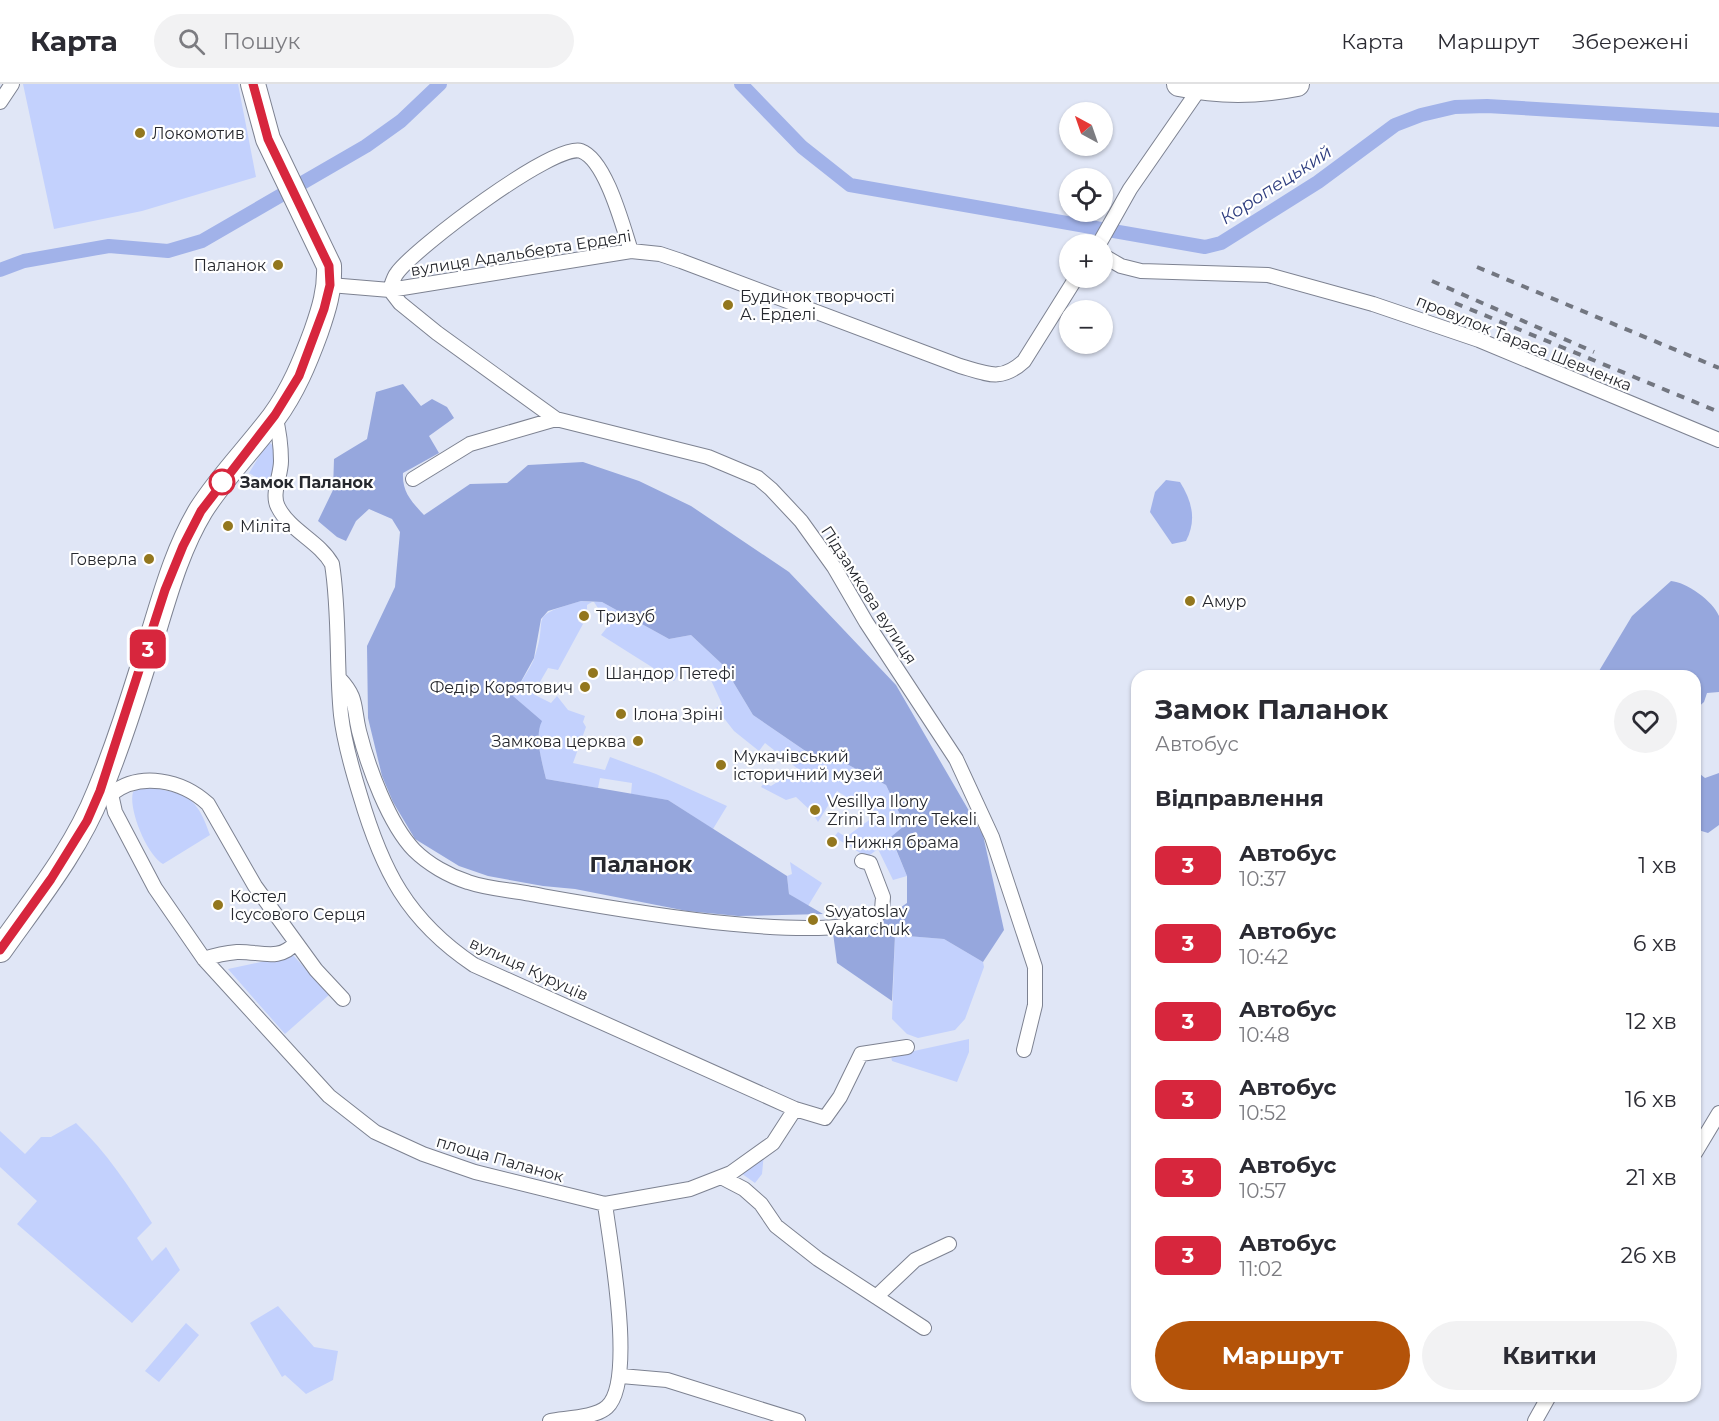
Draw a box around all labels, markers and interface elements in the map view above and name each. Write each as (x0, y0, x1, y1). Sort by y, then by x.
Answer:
search box (154, 14, 574, 68)
text: Карта (30, 24, 118, 58)
icon: search (175, 25, 208, 58)
text: Пошук (223, 28, 300, 55)
text: Карта (1341, 29, 1404, 54)
text: Маршрут (1437, 29, 1539, 54)
text: Збережені (1572, 29, 1689, 54)
north arrow (1059, 102, 1113, 156)
map controls (1059, 102, 1113, 354)
place label: Локомотив (152, 124, 245, 143)
marker: Локомотив (133, 126, 147, 140)
water label: Коропецький (1216, 141, 1336, 229)
button: locate (1059, 168, 1113, 222)
street label: вулиця Адальберта Ерделі (409, 226, 633, 280)
button: + (1059, 234, 1113, 288)
place label: Паланок (194, 256, 267, 275)
marker: Паланок (271, 258, 285, 272)
place label: Будинок творчості А. Ерделі (740, 287, 895, 324)
street label: провулок Тараса Шевченка (1413, 291, 1635, 395)
marker: Будинок творчості А. Ерделі (721, 298, 735, 312)
button: − (1059, 300, 1113, 354)
marker: Замок Паланок (209, 469, 235, 495)
place label: Замок Паланок (239, 473, 374, 492)
place label: Міліта (240, 517, 291, 536)
marker: Міліта (221, 519, 235, 533)
street label: Підзамкова вулиця (817, 522, 921, 668)
place label: Говерла (70, 550, 137, 569)
marker: Говерла (142, 552, 156, 566)
place label: Амур (1202, 592, 1246, 611)
marker: Амур (1183, 594, 1197, 608)
place label: Тризуб (596, 607, 655, 626)
marker: Тризуб (577, 609, 591, 623)
line badge: 3 (128, 630, 168, 668)
text: 3 (142, 637, 154, 662)
place label: Шандор Петефі (605, 664, 735, 683)
marker: Шандор Петефі (586, 666, 600, 680)
place label: Федір Корятович (430, 678, 573, 697)
marker: Федір Корятович (578, 680, 592, 694)
button: heart (1614, 690, 1677, 753)
text: Замок Паланок (1155, 692, 1388, 726)
place label: Ілона Зріні (633, 705, 723, 724)
marker: Ілона Зріні (614, 707, 628, 721)
place label: Замкова церква (491, 732, 626, 751)
text: Автобус (1155, 732, 1239, 756)
marker: Замкова церква (631, 734, 645, 748)
place label: Мукачівський історичний музей (733, 747, 883, 784)
marker: Мукачівський історичний музей (714, 758, 728, 772)
text: Відправлення (1155, 785, 1324, 812)
place label: Vesillya Ilony Zrini Ta Imre Tekeli (827, 792, 977, 829)
marker: Vesillya Ilony Zrini Ta Imre Tekeli (808, 803, 822, 817)
place label: Нижня брама (844, 833, 959, 852)
marker: Нижня брама (825, 835, 839, 849)
text: Автобус (1239, 840, 1337, 867)
district label: Паланок (590, 851, 693, 878)
text: 1 хв (1638, 852, 1677, 879)
text: 3 (1182, 853, 1194, 878)
text: 10:37 (1239, 867, 1287, 891)
place label: Костел Ісусового Серця (230, 887, 366, 924)
marker: Костел Ісусового Серця (211, 898, 225, 912)
place label: Svyatoslav Vakarchuk (825, 902, 910, 939)
marker: Svyatoslav Vakarchuk (806, 913, 820, 927)
text: Автобус (1239, 918, 1337, 945)
text: 6 хв (1633, 930, 1677, 957)
text: 3 (1182, 931, 1194, 956)
street label: вулиця Куруців (467, 933, 591, 1005)
text: 10:42 (1239, 945, 1288, 969)
text: Автобус (1239, 996, 1337, 1023)
text: 12 хв (1626, 1008, 1677, 1035)
text: 3 (1182, 1009, 1194, 1034)
text: 10:48 (1239, 1023, 1290, 1047)
text: Автобус (1239, 1074, 1337, 1101)
text: 16 хв (1625, 1086, 1677, 1113)
text: 3 (1182, 1087, 1194, 1112)
text: 10:52 (1239, 1101, 1286, 1125)
street label: площа Паланок (434, 1132, 567, 1186)
text: Автобус (1239, 1152, 1337, 1179)
text: 21 хв (1626, 1164, 1677, 1191)
text: 3 (1182, 1165, 1194, 1190)
text: 10:57 (1239, 1179, 1287, 1203)
text: Автобус (1239, 1230, 1337, 1257)
text: 26 хв (1620, 1242, 1677, 1269)
text: 3 (1182, 1243, 1194, 1268)
text: 11:02 (1239, 1257, 1282, 1281)
button: Маршрут (1155, 1321, 1410, 1390)
button: Квитки (1422, 1321, 1677, 1390)

